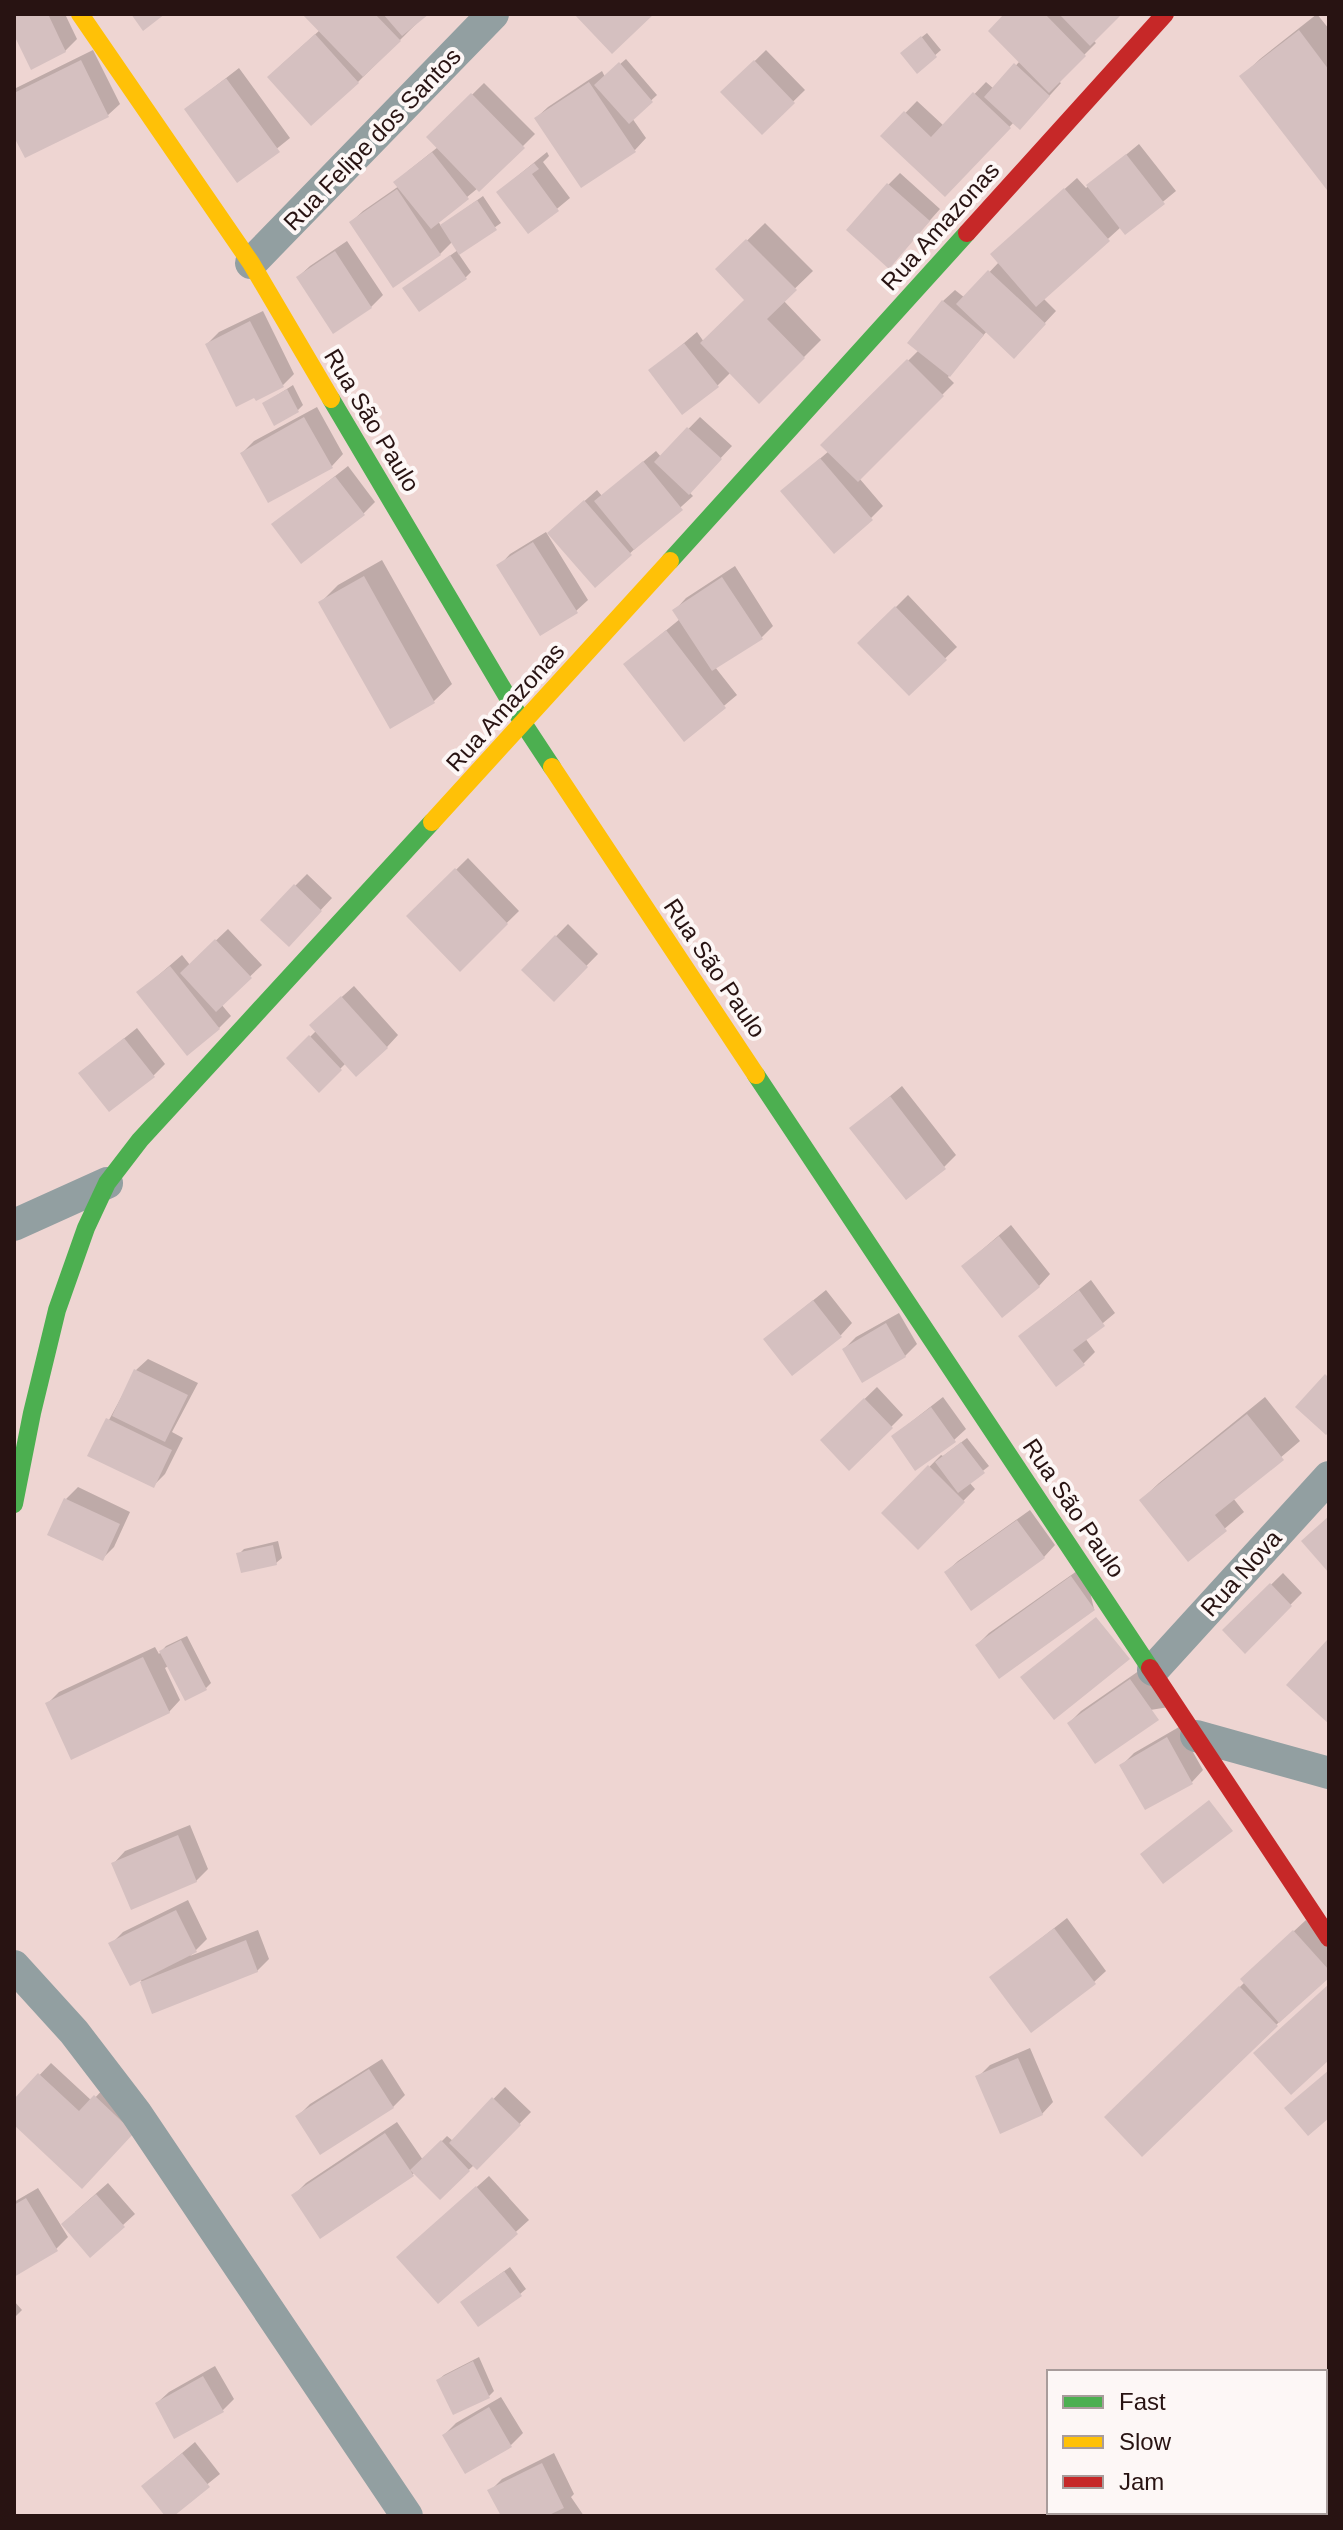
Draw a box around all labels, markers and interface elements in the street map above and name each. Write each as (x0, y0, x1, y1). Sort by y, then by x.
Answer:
street label: Rua Felipe dos Santos (278, 42, 466, 236)
street label: Rua Amazonas (876, 156, 1004, 296)
street label: Rua São Paulo (319, 344, 425, 496)
street label: Rua Amazonas (441, 637, 569, 777)
street label: Rua São Paulo (659, 894, 771, 1042)
street label: Rua São Paulo (1018, 1434, 1130, 1582)
street label: Rua Nova (1195, 1524, 1287, 1622)
legend (1047, 2370, 1327, 2514)
text: Fast (1119, 2388, 1166, 2415)
text: Slow (1119, 2428, 1172, 2455)
text: Jam (1119, 2468, 1164, 2495)

